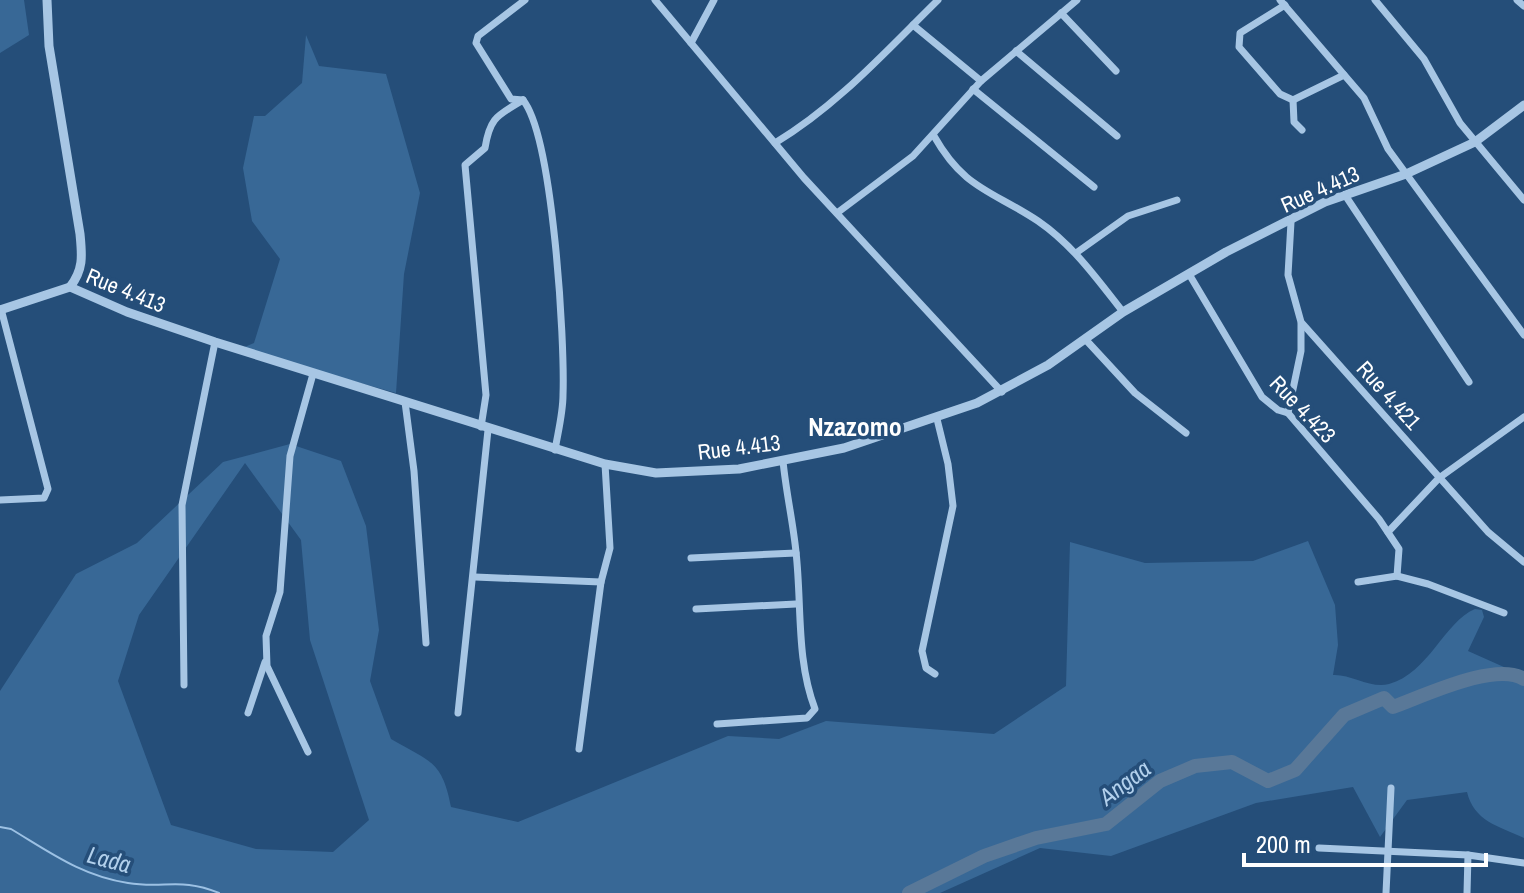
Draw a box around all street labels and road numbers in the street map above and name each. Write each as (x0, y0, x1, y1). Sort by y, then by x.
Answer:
street label: Rue 4.413 (1276, 158, 1364, 220)
street label: Rue 4.413 (82, 260, 170, 320)
street label: Rue 4.421 (1350, 354, 1428, 436)
street label: Rue 4.423 (1263, 369, 1343, 449)
street label: Rue 4.413 (696, 427, 782, 467)

